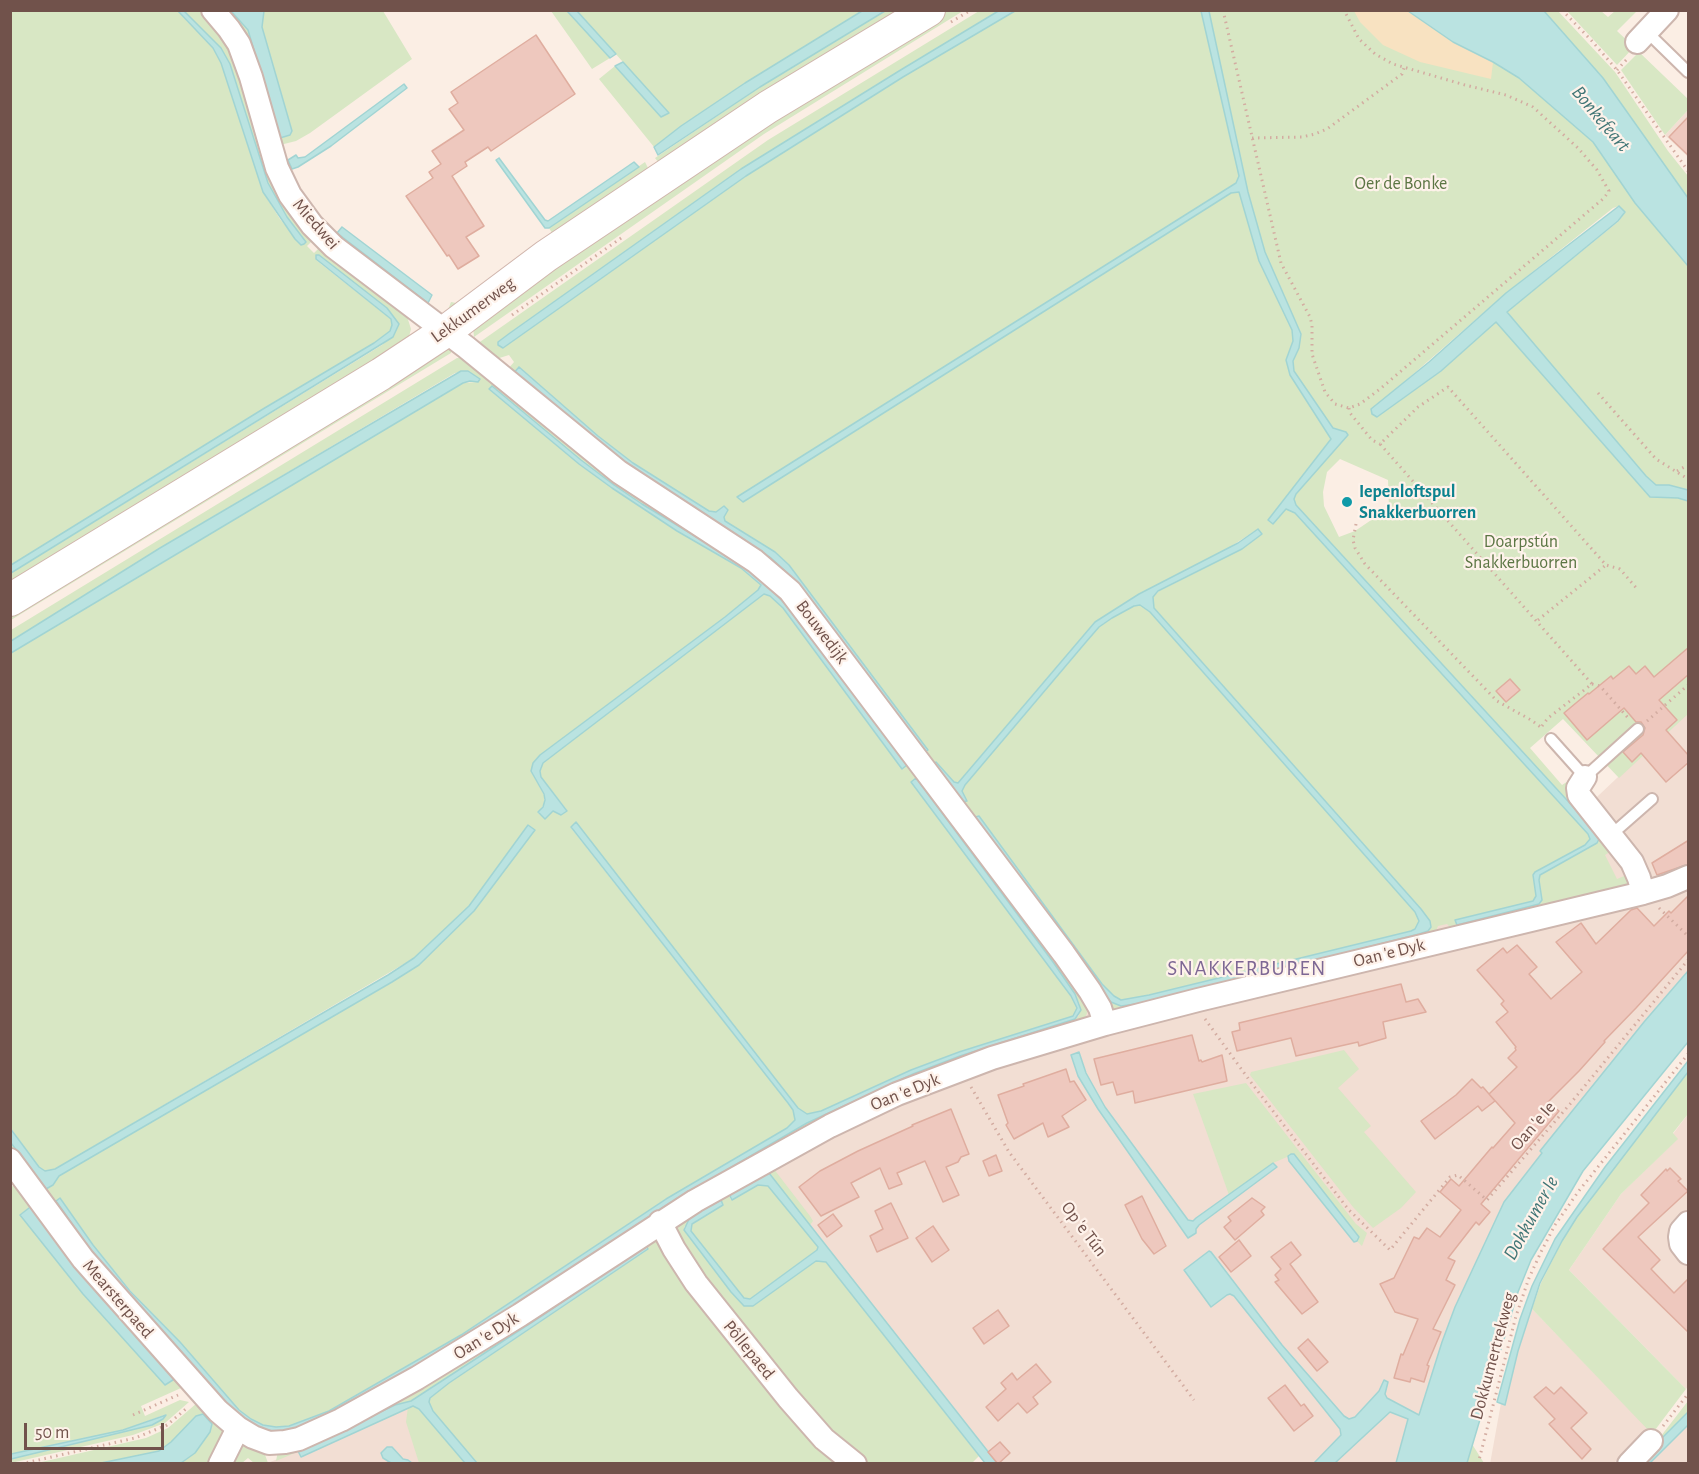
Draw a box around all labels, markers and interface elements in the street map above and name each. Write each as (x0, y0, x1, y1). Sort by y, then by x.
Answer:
water label: Bonkefeart (1566, 81, 1636, 157)
park label: Oer de Bonke (1355, 173, 1447, 195)
street label: Miedwei (288, 194, 344, 254)
street label: Lekkumerweg (427, 272, 519, 348)
place label: Iepenloftspul Snakkerbuorren (1359, 481, 1476, 524)
marker: Iepenloftspul Snakkerbuorren (1340, 495, 1354, 509)
park label: Doarpstún Snakkerbuorren (1465, 531, 1577, 574)
street label: Bouwedijk (791, 596, 853, 668)
street label: Oan 'e Dyk (1351, 934, 1427, 972)
district label: SNAKKERBUREN (1167, 956, 1327, 982)
street label: Oan 'e Dyk (867, 1068, 943, 1116)
street label: Oan 'e Ie (1506, 1097, 1560, 1155)
water label: Dokkumer Ie (1498, 1172, 1564, 1264)
street label: Op 'e Tún (1056, 1197, 1112, 1261)
street label: Mearsterpaed (78, 1255, 158, 1343)
street label: Dokkumertrekweg (1466, 1290, 1520, 1422)
street label: Oan 'e Dyk (449, 1308, 523, 1364)
street label: Pôllepaed (719, 1316, 779, 1384)
scale bar (27, 1411, 166, 1449)
text: 50 m (35, 1424, 69, 1442)

